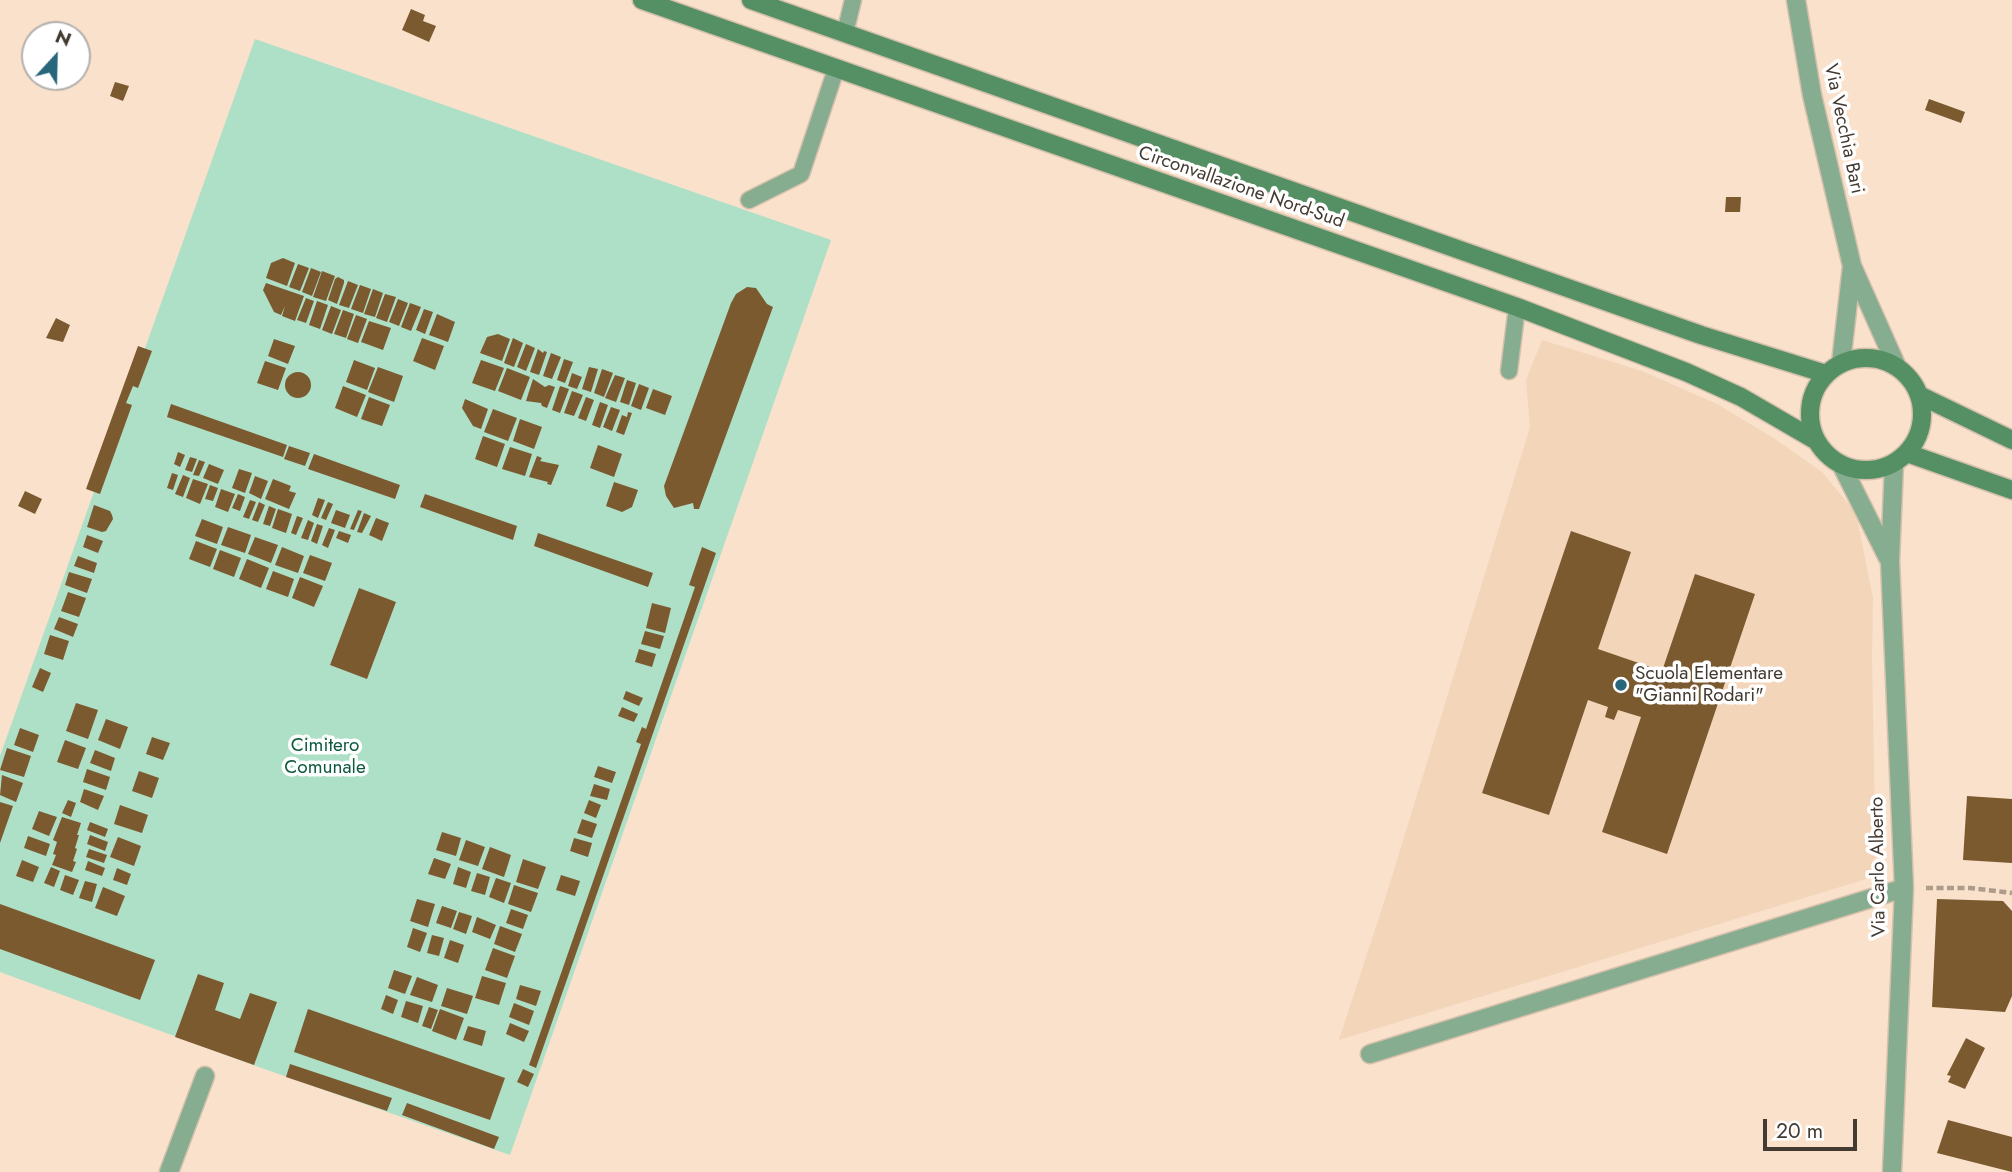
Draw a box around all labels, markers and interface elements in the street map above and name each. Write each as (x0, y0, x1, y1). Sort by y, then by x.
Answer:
north arrow (21, 21, 91, 91)
text: N (51, 23, 75, 53)
street label: Via Vecchia Bari (1818, 62, 1868, 196)
street label: Circonvallazione Nord-Sud (1135, 142, 1347, 234)
place label: Scuola Elementare "Gianni Rodari" (1635, 663, 1783, 707)
marker: Scuola Elementare "Gianni Rodari" (1613, 677, 1629, 693)
park label: Cimitero Comunale (284, 735, 366, 779)
street label: Via Carlo Alberto (1866, 797, 1892, 937)
scale bar (1767, 1106, 1862, 1150)
text: 20 m (1776, 1116, 1823, 1146)

